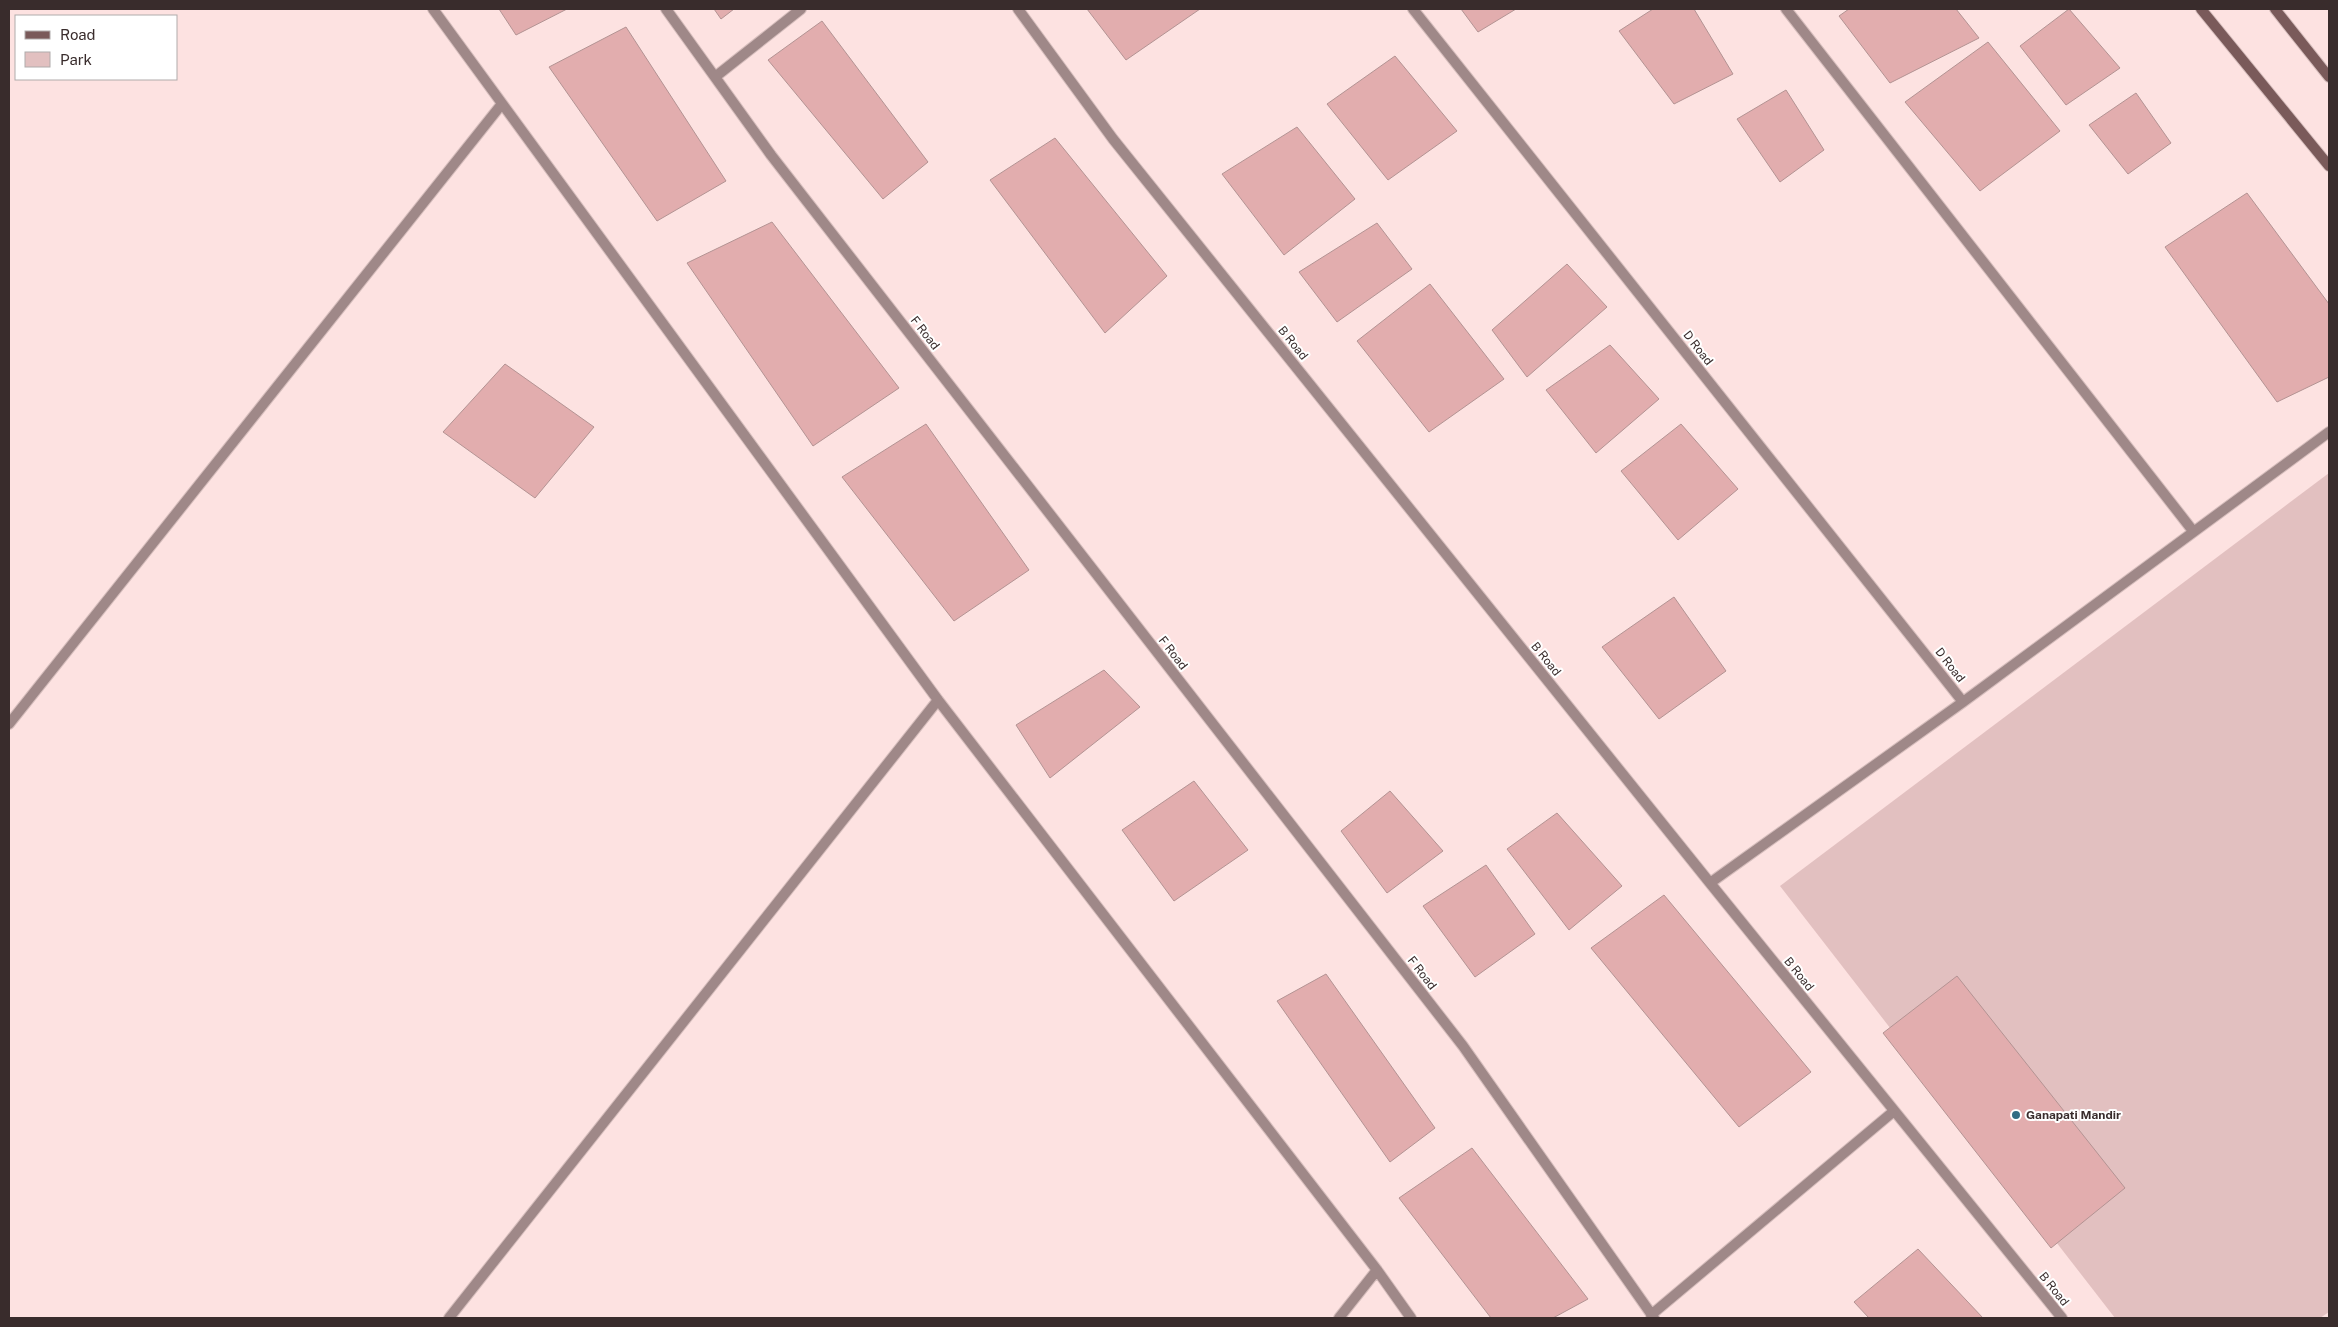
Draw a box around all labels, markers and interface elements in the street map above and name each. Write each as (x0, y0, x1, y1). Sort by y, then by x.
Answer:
legend (15, 15, 178, 80)
text: Road (60, 26, 96, 43)
text: Park (60, 51, 92, 68)
street label: F Road (908, 314, 942, 352)
street label: B Road (1275, 323, 1311, 363)
street label: D Road (1680, 328, 1716, 368)
street label: F Road (1156, 634, 1190, 672)
street label: B Road (1528, 639, 1564, 679)
street label: D Road (1932, 645, 1968, 685)
street label: F Road (1405, 954, 1439, 992)
street label: B Road (1781, 954, 1817, 994)
place label: Ganapati Mandir (2026, 1108, 2121, 1122)
marker: Ganapati Mandir (2010, 1109, 2022, 1121)
street label: B Road (2036, 1269, 2072, 1309)

